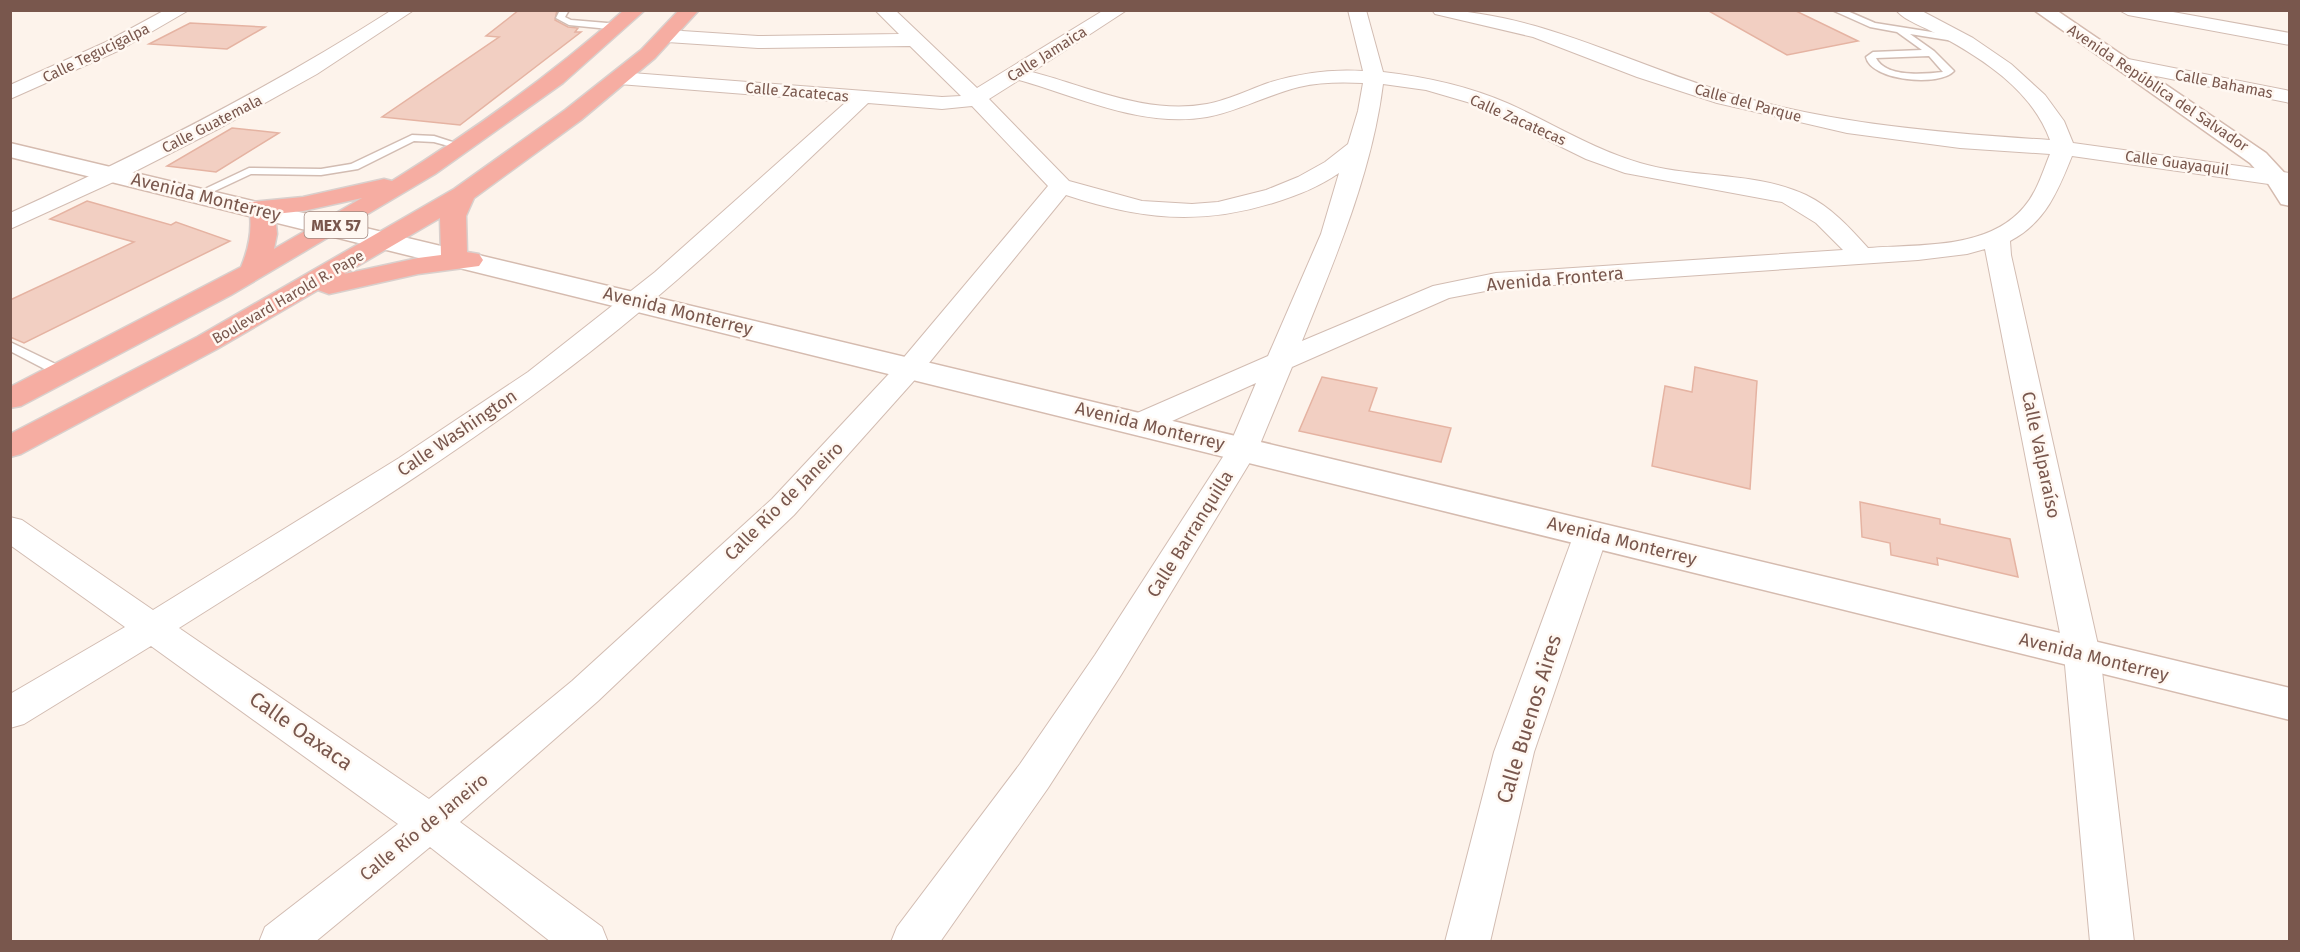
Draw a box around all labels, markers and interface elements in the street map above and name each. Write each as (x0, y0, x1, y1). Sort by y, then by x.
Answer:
street label: Calle Tegucigalpa (40, 19, 152, 87)
street label: Avenida República del Salvador (2064, 21, 2252, 156)
street label: Calle Jamaica (1004, 22, 1090, 86)
street label: Calle Bahamas (2174, 66, 2274, 102)
street label: Calle Zacatecas (745, 79, 849, 105)
street label: Calle del Parque (1693, 80, 1803, 126)
street label: Calle Guatemala (159, 91, 265, 157)
street label: Calle Zacatecas (1467, 91, 1569, 149)
street label: Calle Guayaquil (2124, 147, 2231, 179)
street label: Avenida Monterrey (129, 168, 283, 226)
road number: MEX 57 (304, 212, 368, 238)
street label: Boulevard Harold R. Pape (209, 246, 367, 348)
street label: Avenida Frontera (1485, 262, 1625, 296)
street label: Avenida Monterrey (601, 282, 755, 340)
street label: Calle Washington (393, 385, 521, 481)
street label: Calle Valparaíso (2017, 390, 2065, 520)
street label: Avenida Monterrey (1073, 397, 1227, 455)
street label: Calle Río de Janeiro (720, 437, 848, 565)
street label: Calle Barranquilla (1142, 466, 1238, 602)
street label: Avenida Monterrey (1545, 512, 1699, 570)
street label: Avenida Monterrey (2017, 628, 2171, 686)
street label: Calle Buenos Aires (1491, 631, 1567, 806)
street label: Calle Oaxaca (244, 686, 358, 776)
street label: Calle Río de Janeiro (355, 768, 493, 886)

